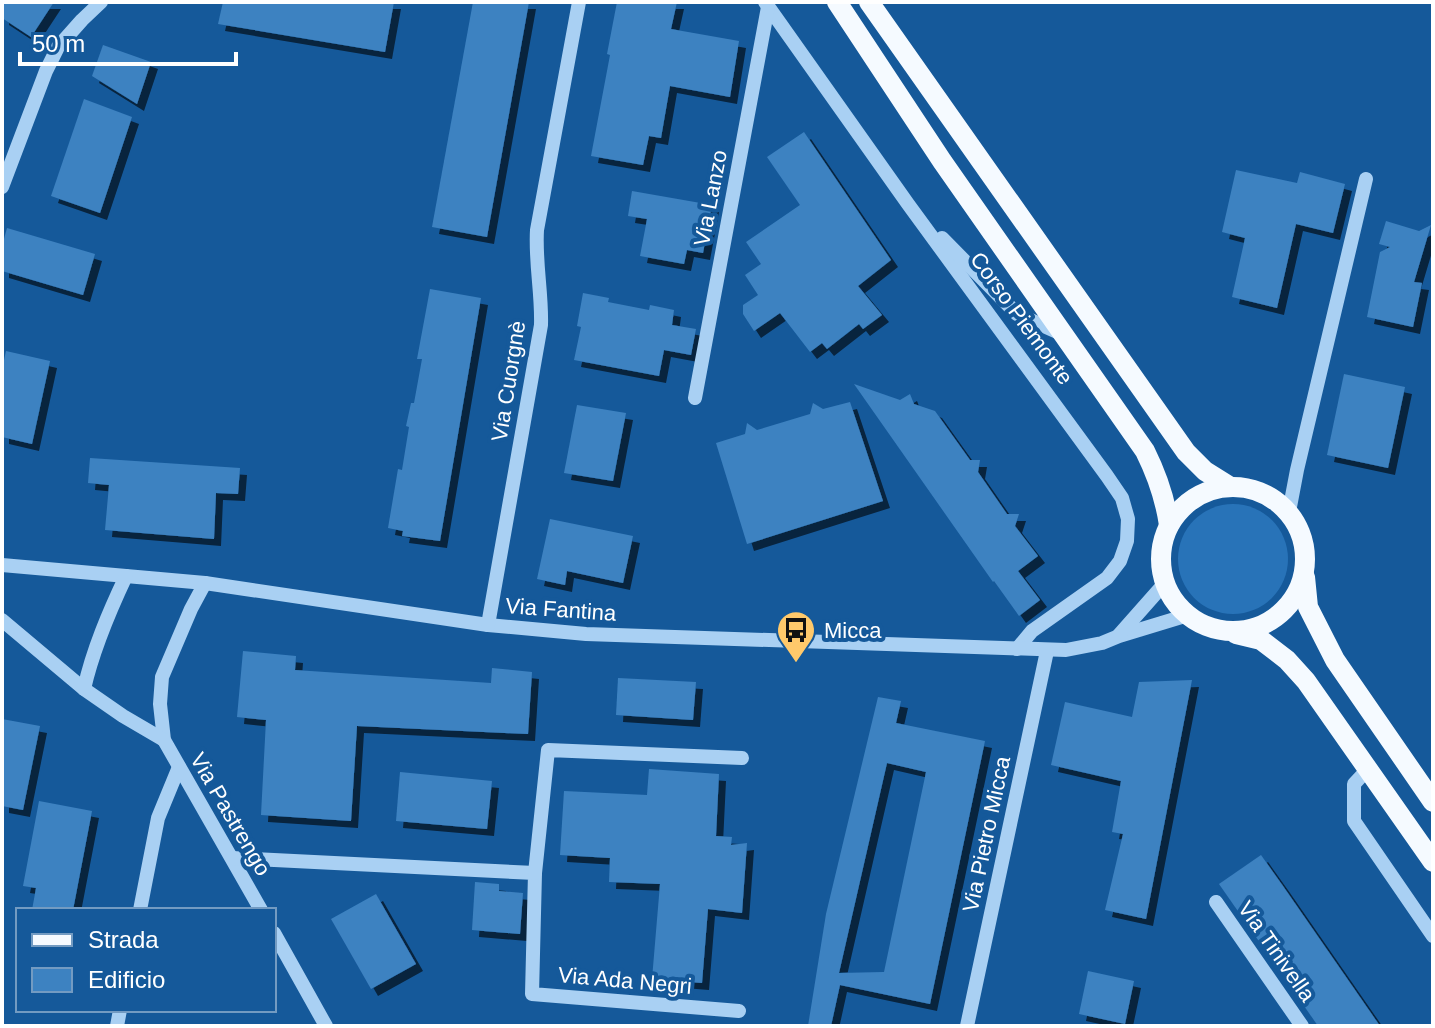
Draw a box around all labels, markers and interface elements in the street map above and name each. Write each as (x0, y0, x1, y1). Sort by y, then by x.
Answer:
scale bar (20, 16, 236, 66)
text: 50 m (32, 30, 85, 57)
street label: Via Lanzo (689, 148, 732, 248)
street label: Corso Piemonte (965, 247, 1078, 389)
street label: Via Cuorgnè (487, 319, 530, 443)
street label: Via Fantina (505, 593, 618, 626)
bus stop icon: Micca (775, 609, 817, 664)
place label: Micca (824, 618, 882, 643)
street label: Via Pastrengo (185, 748, 276, 880)
street label: Via Pietro Micca (958, 753, 1015, 914)
street label: Via Tinivella (1233, 896, 1321, 1007)
legend (16, 908, 276, 1012)
text: Strada (88, 926, 159, 953)
street label: Via Ada Negri (557, 962, 693, 999)
text: Edificio (88, 966, 165, 993)

